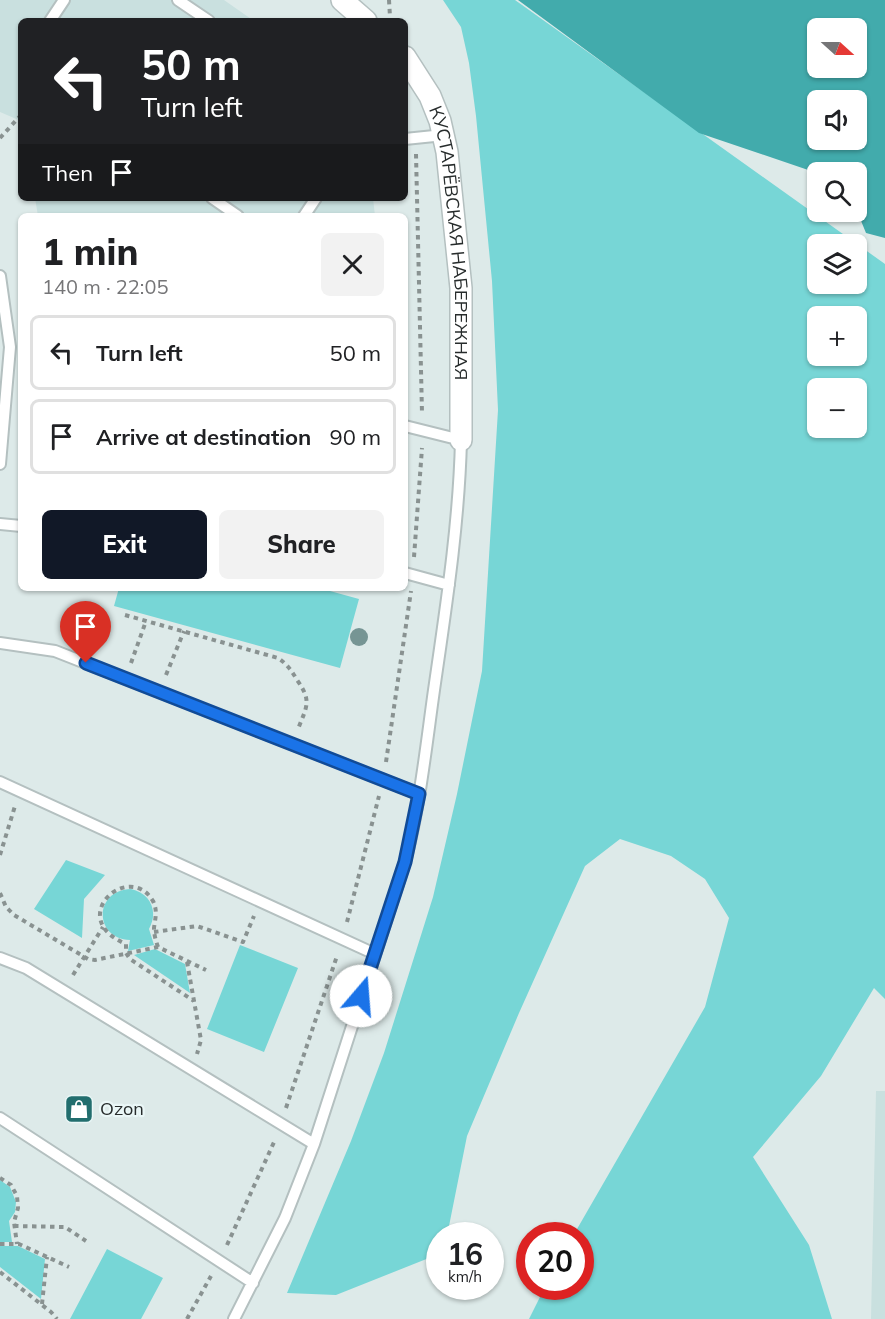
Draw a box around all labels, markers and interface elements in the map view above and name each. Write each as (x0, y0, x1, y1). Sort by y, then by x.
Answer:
north arrow (807, 18, 867, 78)
map controls (807, 18, 867, 438)
text: 50 m (141, 38, 241, 91)
icon: left (42, 42, 120, 120)
text: Turn left (141, 90, 243, 124)
button: sound (807, 90, 867, 150)
street label: КУСТАРЁВСКАЯ НАБЕРЕЖНАЯ (424, 102, 473, 380)
icon: arrive (105, 156, 138, 189)
text: Then (42, 159, 93, 187)
button: search (807, 162, 867, 222)
text: 1 min (42, 229, 138, 274)
button: close (321, 233, 384, 296)
button: layers (807, 234, 867, 294)
text: 140 m · 22:05 (42, 274, 168, 299)
button: + (807, 306, 867, 366)
icon: left (45, 336, 78, 369)
text: Turn left (96, 339, 183, 367)
text: 50 m (330, 339, 381, 367)
button: − (807, 378, 867, 438)
icon: arrive (45, 420, 78, 453)
text: Arrive at destination (96, 423, 311, 451)
text: 90 m (330, 423, 381, 451)
button: Exit (42, 510, 207, 579)
button: Share (219, 510, 384, 579)
pin (60, 601, 111, 663)
icon: arrive (69, 610, 102, 643)
position arrow (329, 964, 393, 1028)
shop icon: Ozon (63, 1093, 95, 1125)
place label: Ozon (100, 1097, 144, 1120)
speed limit sign: 20 (516, 1222, 594, 1300)
text: 16 (447, 1235, 483, 1273)
text: km/h (448, 1267, 482, 1286)

